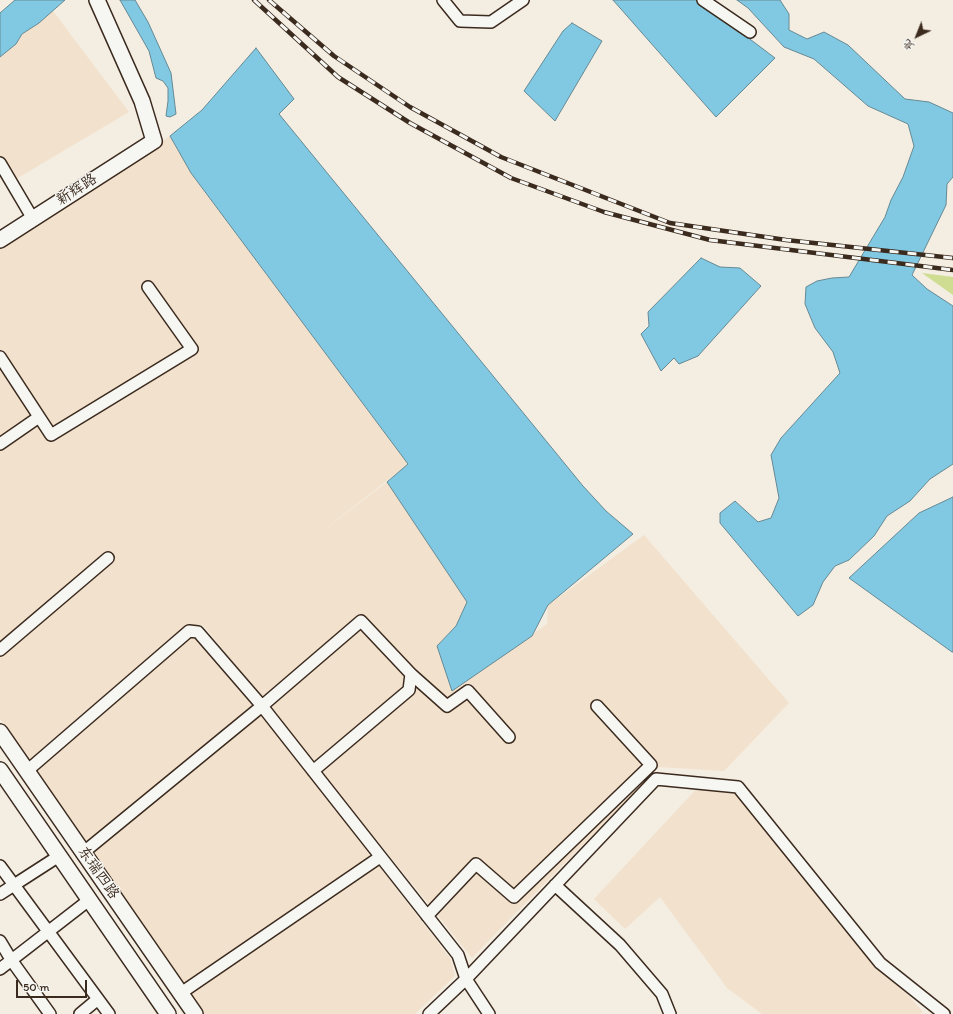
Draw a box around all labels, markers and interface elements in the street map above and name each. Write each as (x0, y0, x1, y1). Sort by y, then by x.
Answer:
north arrow (897, 16, 937, 56)
text: 北 (900, 37, 917, 54)
street label: 新辉路 (53, 170, 101, 210)
street label: 东瑞四路 (73, 843, 123, 903)
scale bar (18, 972, 89, 998)
text: 50 m (23, 980, 49, 994)

